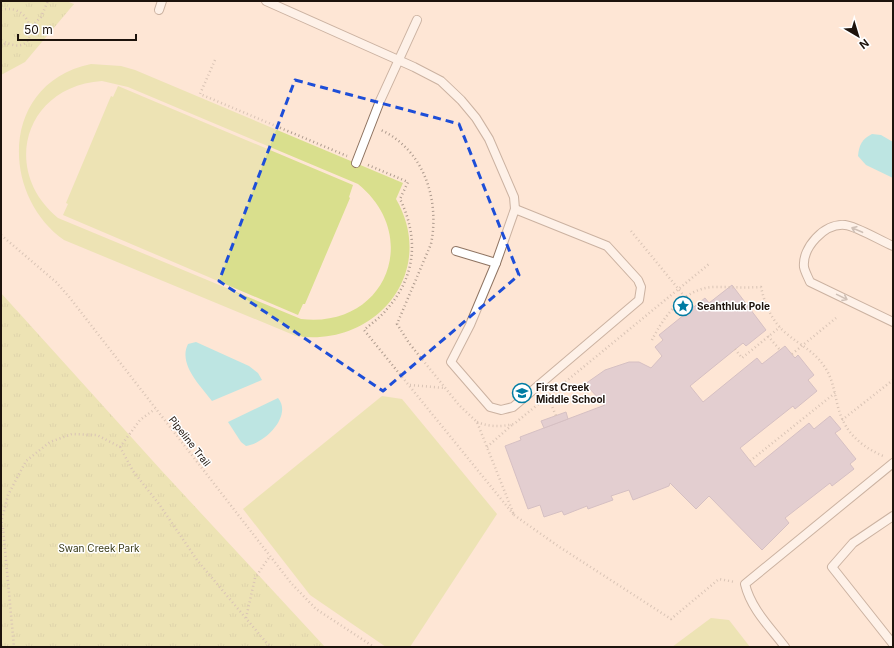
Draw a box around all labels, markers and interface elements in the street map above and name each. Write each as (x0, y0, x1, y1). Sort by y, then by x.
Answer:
scale bar (18, 16, 136, 42)
north arrow (838, 16, 878, 56)
text: 50 m (24, 22, 53, 37)
text: N (857, 36, 872, 52)
one-way arrow (852, 226, 864, 233)
one-way arrow (836, 294, 848, 301)
place icon: Seahthluk Pole (672, 295, 694, 317)
place label: Seahthluk Pole (697, 300, 770, 312)
place label: First Creek Middle School (536, 381, 606, 405)
school or university icon: First Creek Middle School (511, 382, 533, 404)
street label: Pipeline Trail (167, 414, 213, 468)
park label: Swan Creek Park (58, 542, 140, 554)

